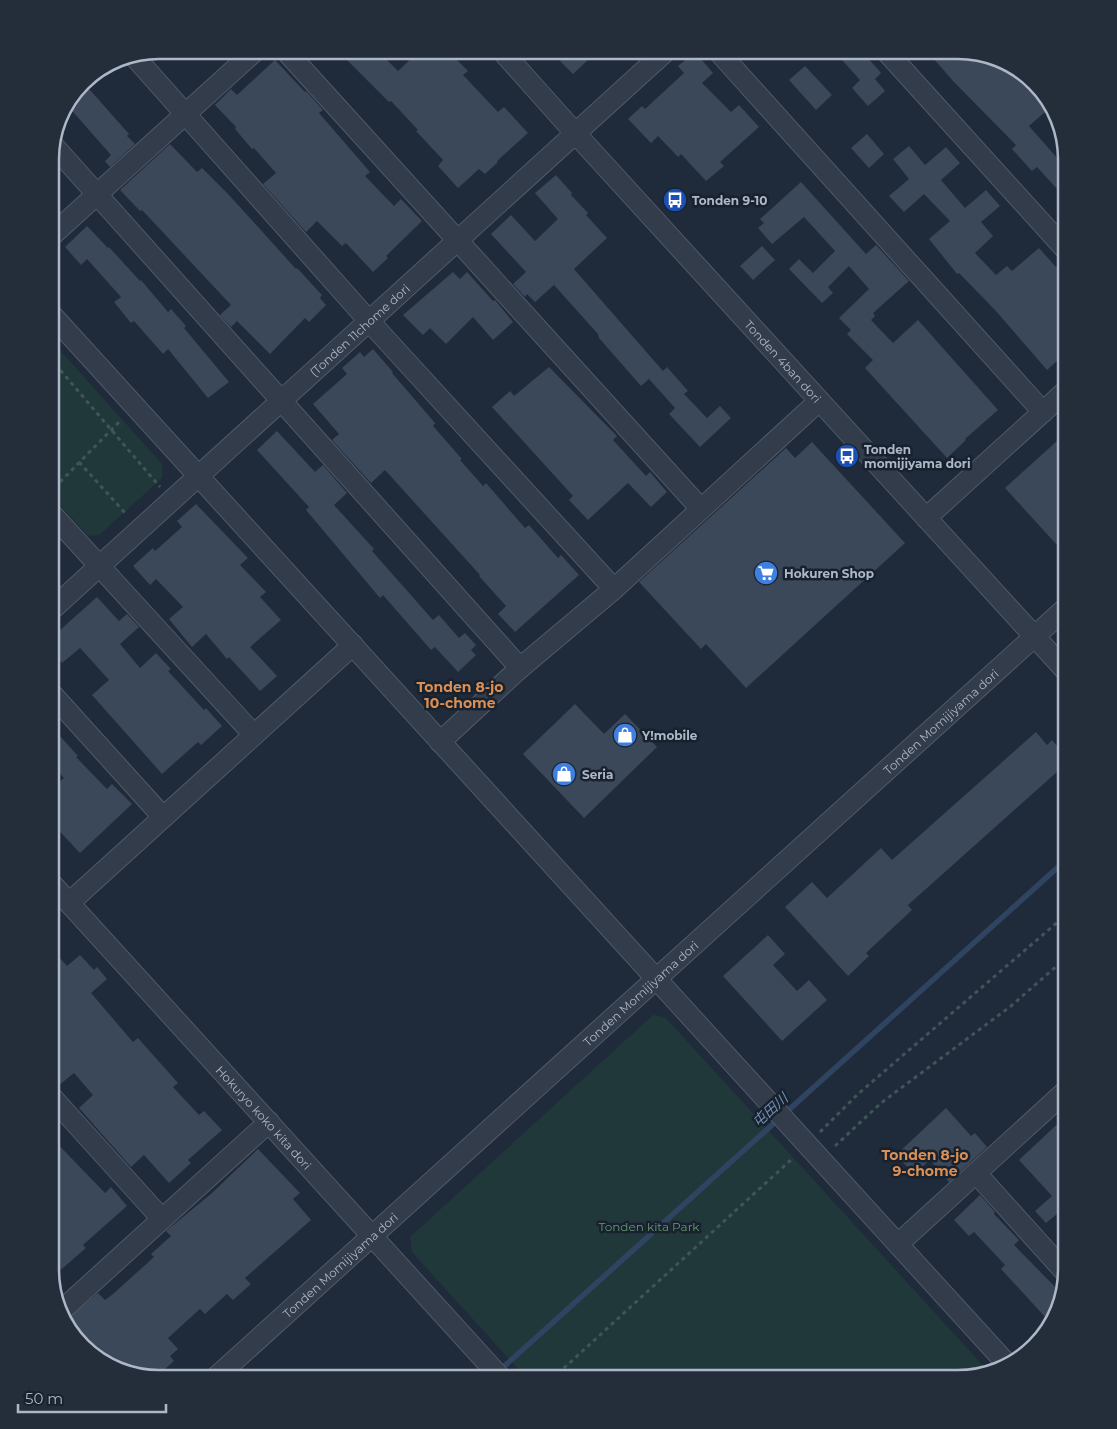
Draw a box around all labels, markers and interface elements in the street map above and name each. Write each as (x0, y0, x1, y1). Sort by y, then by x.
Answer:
bus stop icon: Tonden 9-10 (662, 187, 688, 213)
place label: Tonden 9-10 (692, 193, 767, 208)
street label: (Tonden 11chome dori (306, 280, 412, 379)
street label: Tonden 4ban dori (742, 317, 825, 405)
place label: Tonden momijiyama dori (864, 442, 971, 471)
bus stop icon: Tonden momijiyama dori (834, 443, 860, 469)
supermarket icon: Hokuren Shop (753, 560, 779, 586)
place label: Hokuren Shop (784, 566, 874, 581)
street label: Tonden Momijiyama dori (880, 666, 1001, 777)
district label: Tonden 8-jo 10-chome (416, 678, 504, 712)
shop icon: Y!mobile (612, 722, 638, 748)
place label: Y!mobile (641, 728, 698, 743)
shop icon: Seria (551, 761, 577, 787)
place label: Seria (582, 767, 613, 782)
street label: Tonden Momijiyama dori (580, 937, 701, 1049)
street label: Hokuryo koko kita dori (213, 1062, 315, 1172)
water label: 屯田川 (748, 1088, 793, 1131)
district label: Tonden 8-jo 9-chome (881, 1146, 969, 1180)
street label: Tonden Momijiyama dori (279, 1209, 401, 1321)
park label: Tonden kita Park (598, 1219, 700, 1234)
scale bar (18, 1382, 165, 1414)
text: 50 m (25, 1389, 63, 1408)

